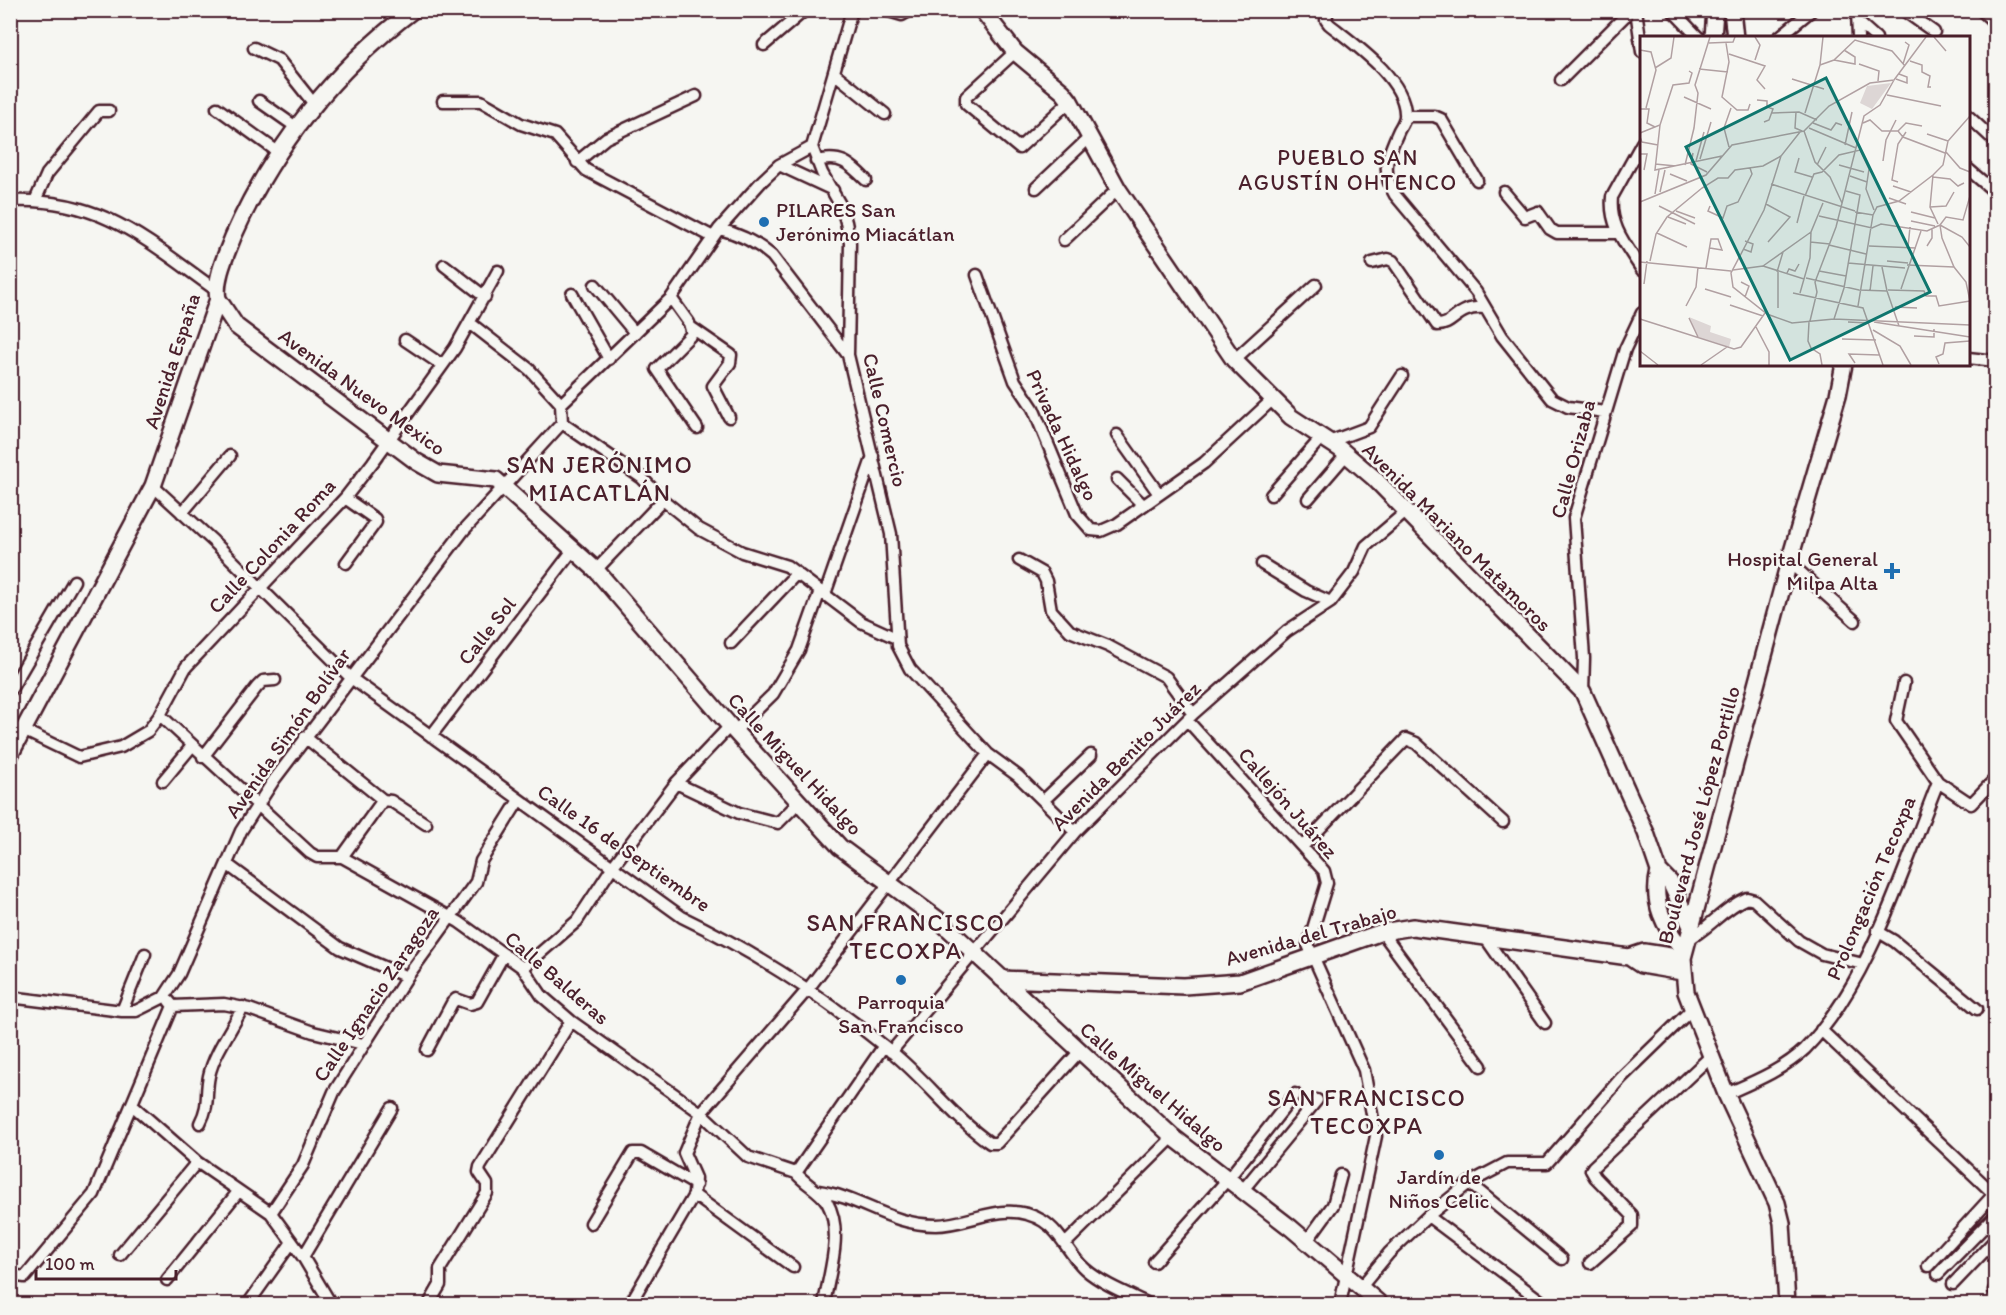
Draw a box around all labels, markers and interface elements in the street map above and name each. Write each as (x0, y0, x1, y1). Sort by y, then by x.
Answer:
inset map (1640, 36, 1970, 366)
district label: PUEBLO SAN AGUSTÍN OHTENCO (1238, 144, 1458, 196)
place label: PILARES San Jerónimo Miacátlan (776, 197, 955, 246)
marker: PILARES San Jerónimo Miacátlan (757, 215, 771, 229)
street label: Avenida España (138, 290, 205, 432)
street label: Avenida Nuevo Mexico (274, 323, 451, 461)
street label: Calle Comercio (858, 350, 913, 489)
street label: Privada Hidalgo (1021, 365, 1104, 504)
street label: Calle Orizaba (1545, 397, 1600, 521)
street label: Avenida Mariano Matamoros (1358, 437, 1557, 636)
district label: SAN JERÓNIMO MIACATLÁN (507, 450, 693, 507)
street label: Calle Colonia Roma (203, 473, 341, 618)
place label: Hospital General Milpa Alta (1727, 546, 1878, 595)
marker: Hospital General Milpa Alta (1883, 562, 1901, 580)
street label: Calle Sol (452, 592, 521, 670)
street label: Avenida Simón Bolívar (219, 643, 356, 823)
street label: Avenida Benito Juárez (1046, 675, 1206, 836)
street label: Boulevard José López Portillo (1652, 683, 1745, 946)
street label: Calle Miguel Hidalgo (723, 687, 868, 840)
street label: Callejón Juárez (1233, 742, 1344, 864)
street label: Calle 16 de Septiembre (533, 778, 716, 917)
street label: Prolongación Tecoxpa (1820, 792, 1921, 984)
street label: Avenida del Trabajo (1222, 898, 1399, 971)
street label: Calle Ignacio Zaragoza (307, 901, 444, 1086)
district label: SAN FRANCISCO TECOXPA (806, 908, 1006, 965)
street label: Calle Balderas (500, 925, 615, 1030)
marker: Parroquia San Francisco (894, 973, 908, 987)
place label: Parroquia San Francisco (838, 989, 964, 1038)
street label: Calle Miguel Hidalgo (1075, 1016, 1232, 1157)
district label: SAN FRANCISCO TECOXPA (1267, 1083, 1467, 1140)
marker: Jardín de Niños Celic (1432, 1148, 1446, 1162)
place label: Jardín de Niños Celic (1389, 1164, 1490, 1213)
scale bar (36, 1243, 176, 1281)
text: 100 m (45, 1253, 95, 1275)

